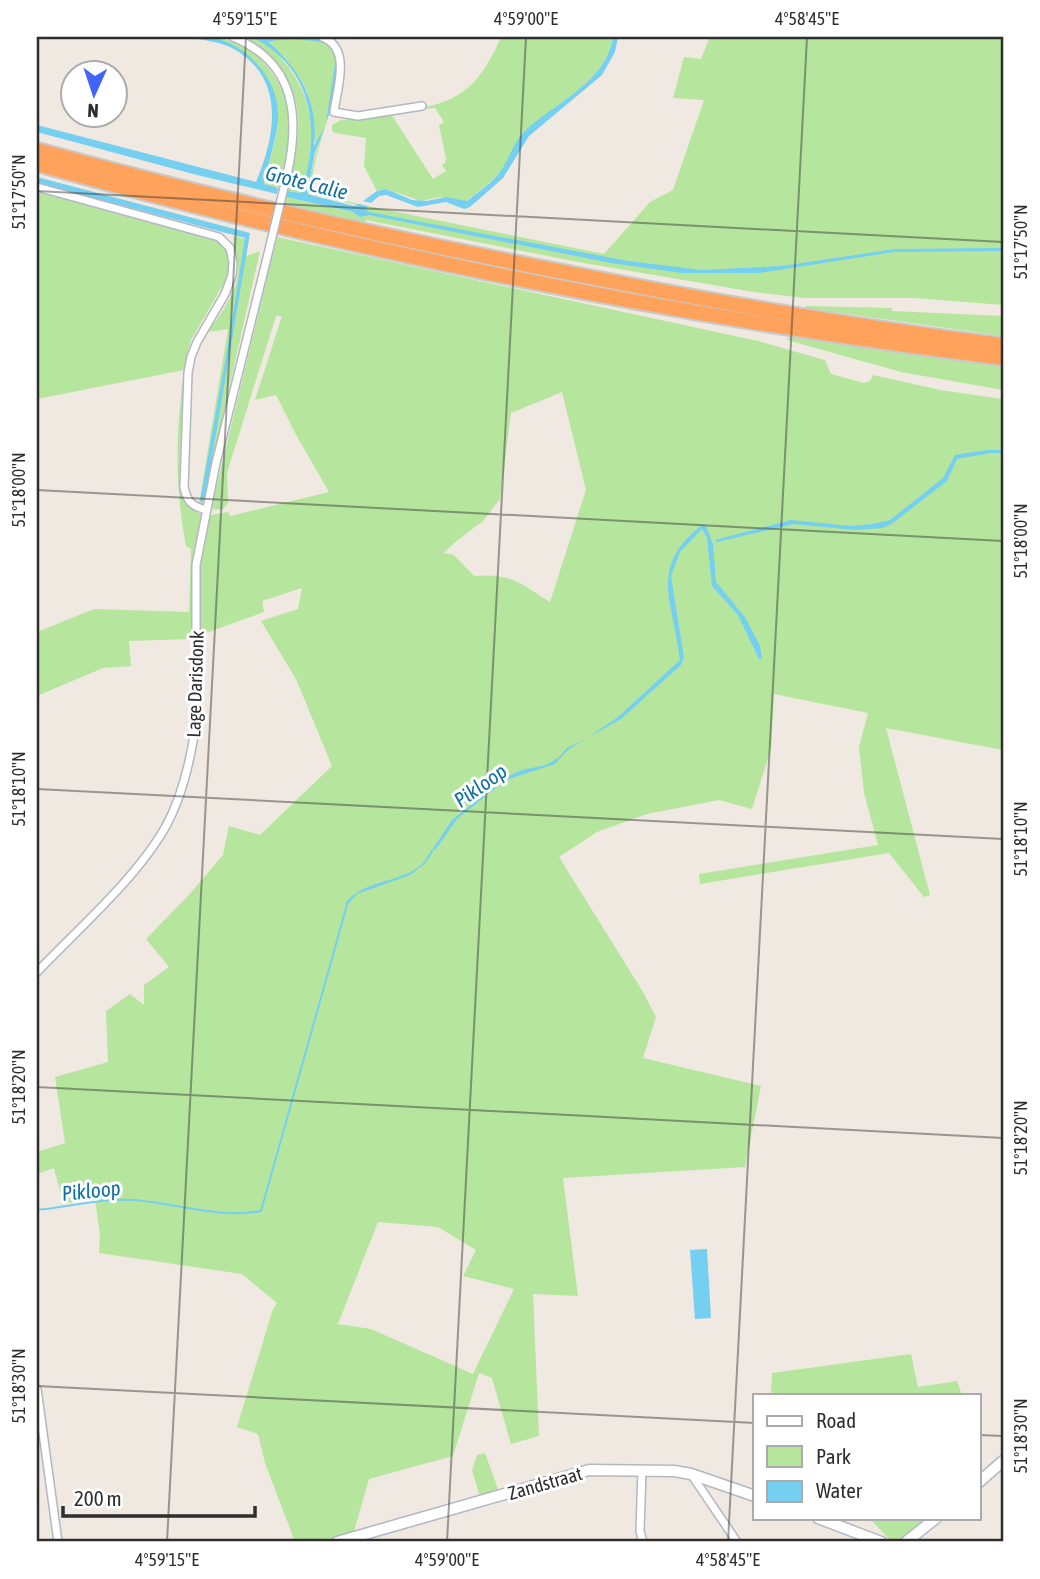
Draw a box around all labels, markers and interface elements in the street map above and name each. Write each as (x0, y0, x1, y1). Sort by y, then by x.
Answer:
text: 4°59'15"E (213, 8, 277, 29)
text: 4°59'00"E (494, 8, 558, 29)
text: 4°58'45"E (775, 8, 839, 29)
north arrow (60, 60, 130, 130)
text: N (87, 100, 99, 122)
text: 51°17'50"N (8, 154, 29, 230)
water label: Grote Calie (263, 160, 351, 204)
text: 51°17'50"N (1010, 204, 1031, 280)
text: 51°18'00"N (8, 452, 29, 528)
text: 51°18'00"N (1010, 503, 1031, 579)
street label: Lage Darisdonk (182, 630, 208, 738)
text: 51°18'10"N (8, 751, 29, 827)
water label: Pikloop (449, 758, 511, 812)
text: 51°18'10"N (1010, 801, 1031, 877)
text: 51°18'20"N (8, 1049, 29, 1125)
text: 51°18'20"N (1010, 1100, 1031, 1176)
water label: Pikloop (60, 1175, 122, 1205)
text: 51°18'30"N (8, 1348, 29, 1424)
legend (753, 1394, 981, 1520)
text: 51°18'30"N (1010, 1398, 1031, 1474)
text: Road (816, 1408, 856, 1432)
text: Park (816, 1444, 851, 1468)
street label: Zandstraat (505, 1462, 585, 1504)
scale bar (63, 1474, 256, 1518)
text: Water (816, 1478, 863, 1502)
text: 200 m (74, 1486, 122, 1510)
text: 4°59'15"E (135, 1549, 199, 1570)
text: 4°59'00"E (415, 1549, 479, 1570)
text: 4°58'45"E (696, 1549, 760, 1570)

